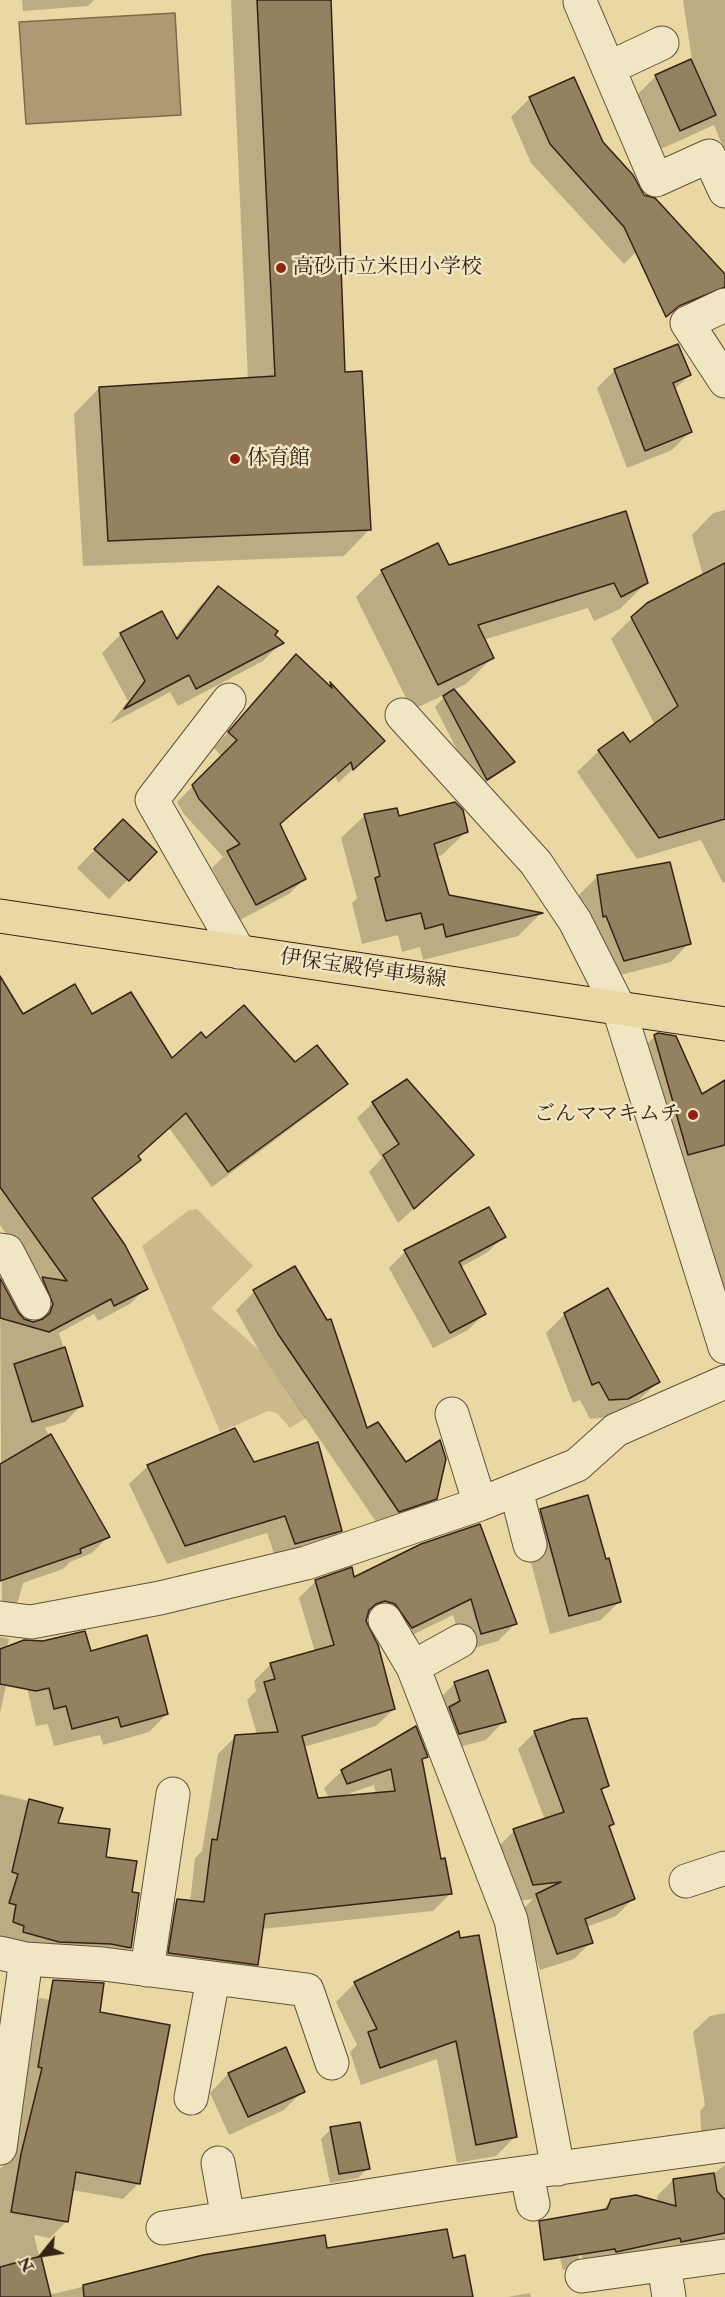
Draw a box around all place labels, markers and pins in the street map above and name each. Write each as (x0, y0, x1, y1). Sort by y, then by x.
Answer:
place label: 高砂市立米田小学校 (293, 255, 482, 281)
marker: 高砂市立米田小学校 (274, 261, 288, 275)
place label: 体育館 (247, 446, 310, 472)
marker: 体育館 (228, 452, 242, 466)
place label: ごんママキムチ (534, 1102, 681, 1128)
marker: ごんママキムチ (686, 1108, 700, 1122)

